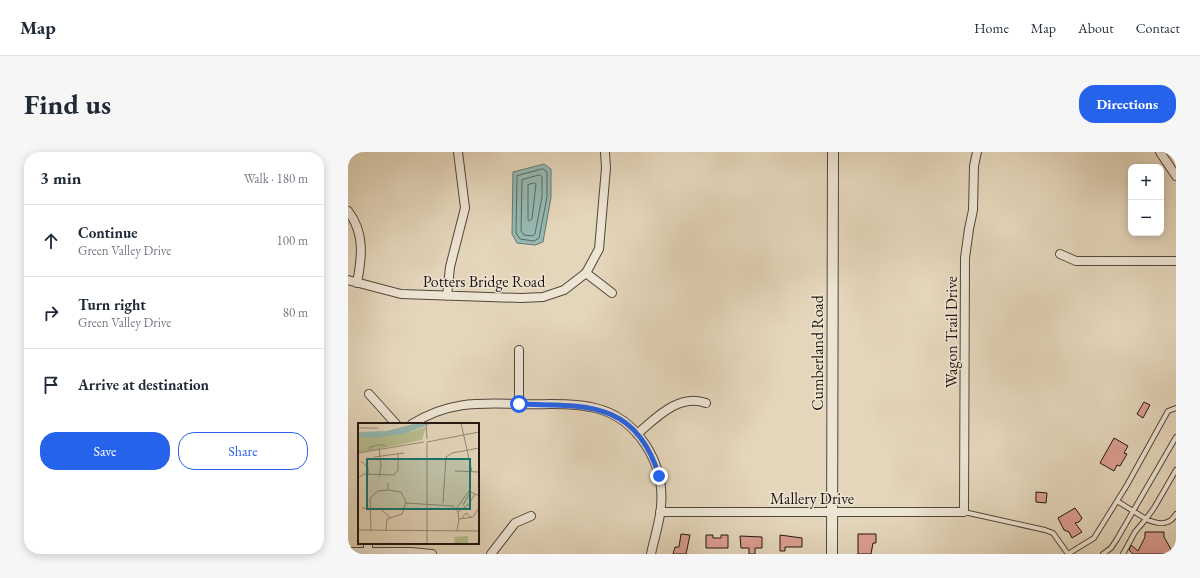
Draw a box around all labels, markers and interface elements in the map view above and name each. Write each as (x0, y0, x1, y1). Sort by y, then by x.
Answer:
text: Map (20, 15, 56, 40)
text: Home (974, 19, 1009, 37)
text: Map (1031, 19, 1056, 37)
text: About (1078, 19, 1114, 37)
text: Contact (1136, 19, 1180, 37)
button: Directions (1079, 85, 1176, 123)
text: Find us (24, 86, 111, 122)
map controls (1128, 164, 1164, 236)
button: + (1128, 164, 1164, 200)
text: 3 min (40, 167, 81, 189)
text: Walk · 180 m (244, 170, 308, 187)
button: − (1128, 200, 1164, 236)
text: Continue (78, 223, 138, 242)
icon: ahead (40, 230, 62, 252)
text: 100 m (277, 232, 308, 249)
text: Green Valley Drive (78, 242, 171, 259)
street label: Potters Bridge Road (423, 271, 546, 292)
street label: Wagon Trail Drive (941, 276, 962, 388)
street label: Cumberland Road (807, 294, 828, 411)
text: Turn right (78, 295, 146, 314)
icon: right (40, 302, 62, 324)
text: 80 m (283, 304, 308, 321)
text: Green Valley Drive (78, 314, 171, 331)
icon: arrive (40, 374, 62, 396)
text: Arrive at destination (78, 375, 209, 394)
route start (510, 395, 528, 413)
inset map (358, 423, 479, 544)
button: Save (40, 432, 170, 470)
button: Share (178, 432, 308, 470)
route end (650, 467, 668, 485)
street label: Mallery Drive (770, 488, 854, 509)

